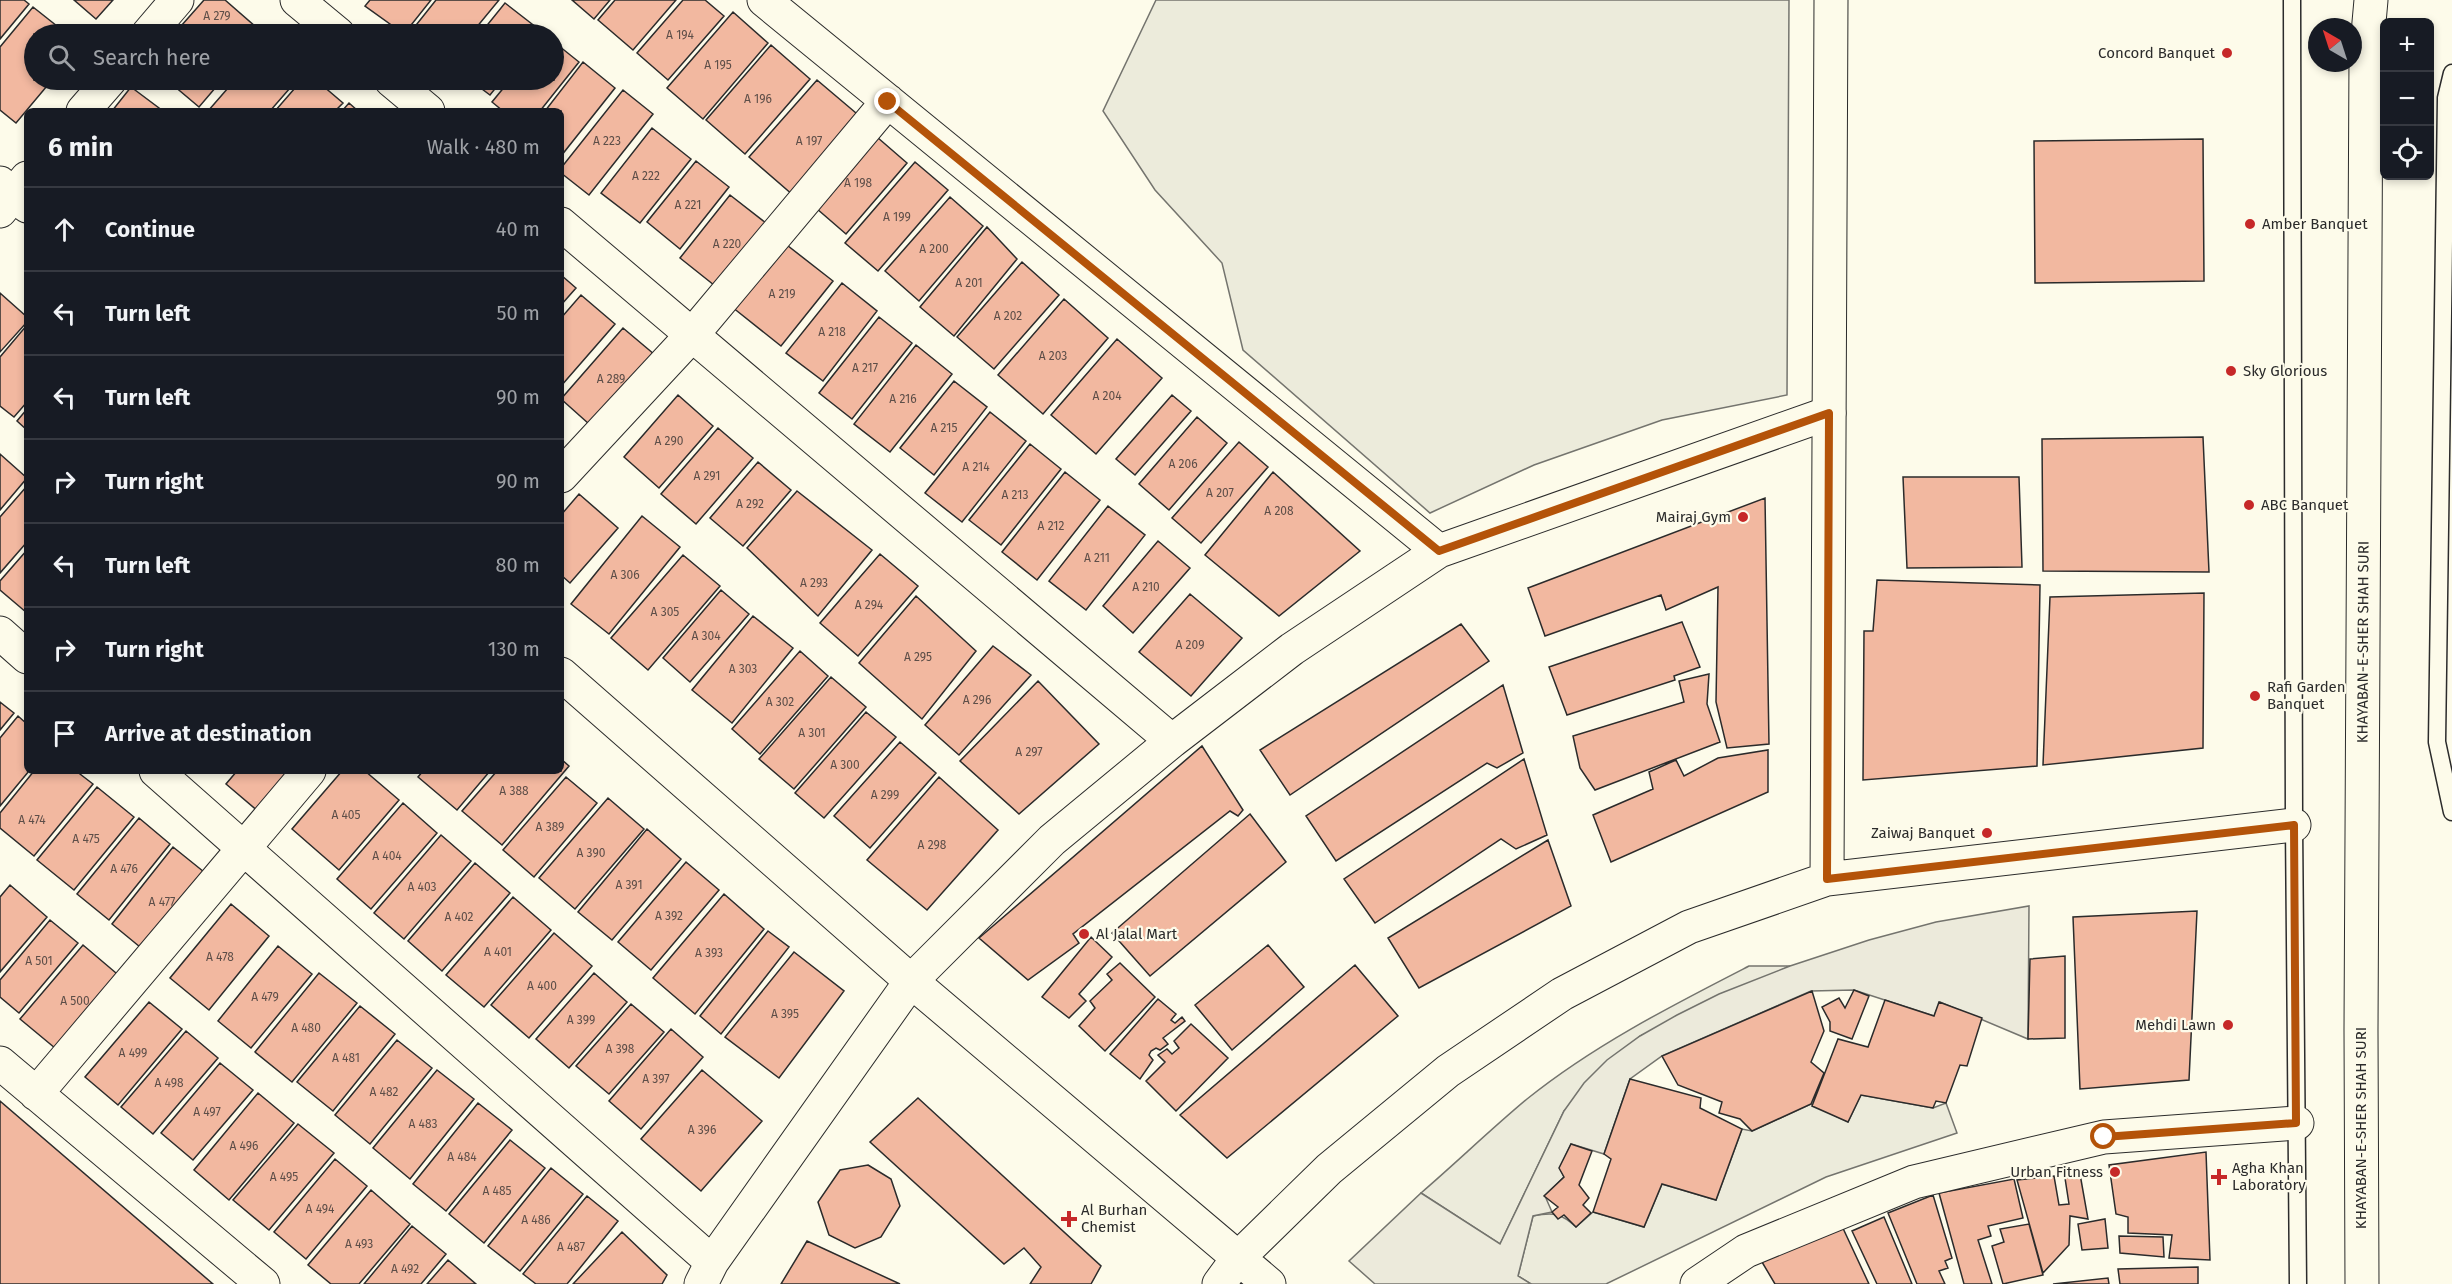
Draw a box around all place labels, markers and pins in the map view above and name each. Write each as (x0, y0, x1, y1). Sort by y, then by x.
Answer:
place label: Concord Banquet (2098, 44, 2216, 62)
marker: Concord Banquet (2220, 46, 2234, 60)
place label: Amber Banquet (2262, 215, 2368, 233)
marker: Amber Banquet (2243, 217, 2257, 231)
place label: Sky Glorious (2243, 362, 2327, 380)
marker: Sky Glorious (2224, 364, 2238, 378)
place label: ABC Banquet (2261, 496, 2349, 514)
marker: ABC Banquet (2242, 498, 2256, 512)
place label: Mairaj Gym (1656, 508, 1731, 526)
marker: Mairaj Gym (1736, 510, 1750, 524)
place label: Rafi Garden Banquet (2267, 678, 2346, 713)
marker: Rafi Garden Banquet (2248, 689, 2262, 703)
place label: Zaiwaj Banquet (1871, 824, 1976, 842)
marker: Zaiwaj Banquet (1980, 826, 1994, 840)
place label: Al Jalal Mart (1096, 925, 1178, 943)
marker: Al Jalal Mart (1077, 927, 1091, 941)
place label: Mehdi Lawn (2135, 1016, 2216, 1034)
marker: Mehdi Lawn (2221, 1018, 2235, 1032)
place label: Agha Khan Laboratory (2232, 1159, 2306, 1194)
place label: Urban Fitness (2010, 1163, 2103, 1181)
marker: Urban Fitness (2108, 1165, 2122, 1179)
marker: Agha Khan Laboratory (2210, 1168, 2228, 1186)
place label: Al Burhan Chemist (1081, 1201, 1147, 1236)
marker: Al Burhan Chemist (1062, 1212, 1076, 1226)

